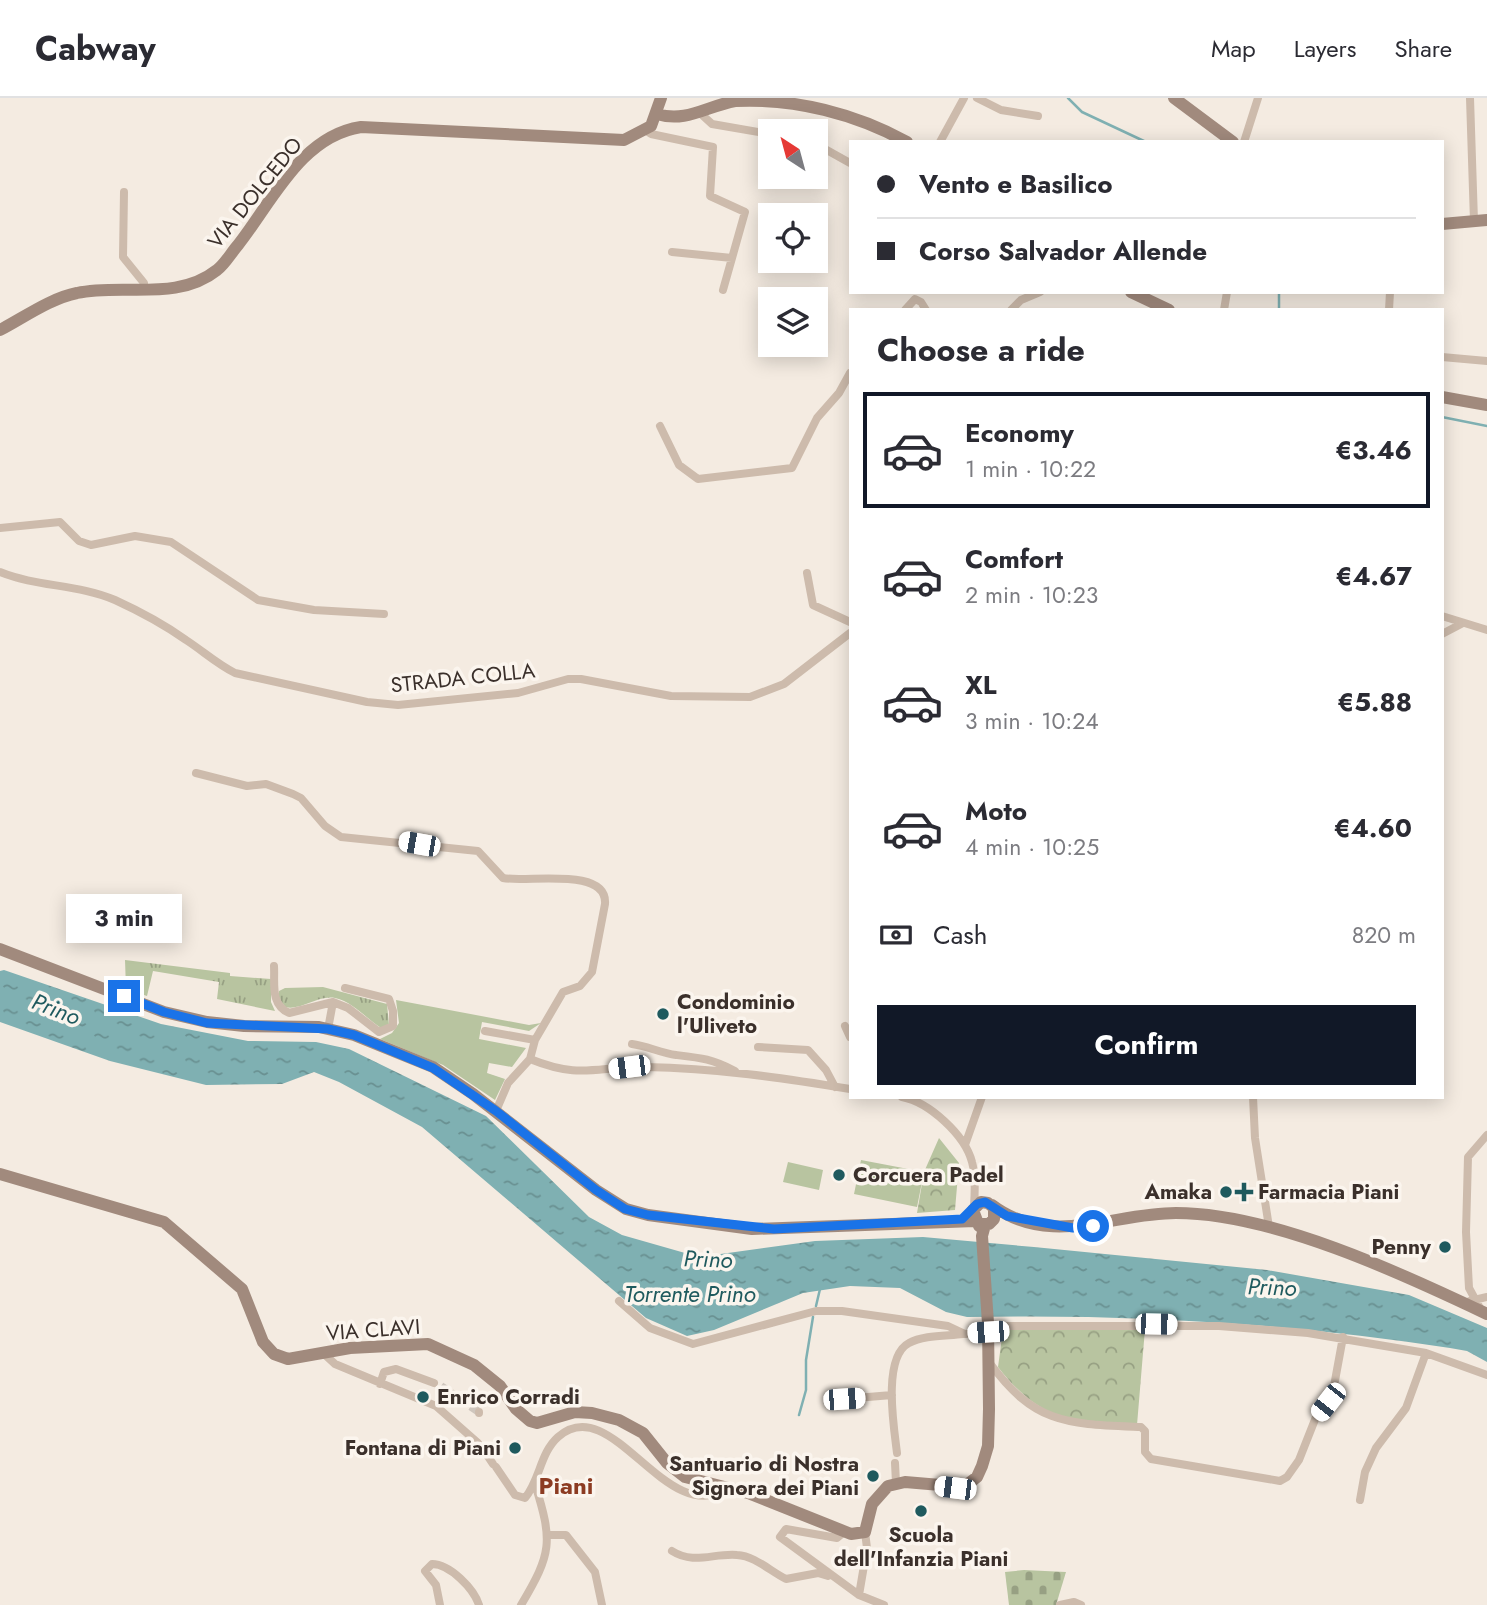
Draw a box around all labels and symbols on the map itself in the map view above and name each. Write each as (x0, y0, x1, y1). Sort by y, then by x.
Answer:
north arrow (758, 119, 828, 189)
street label: VIA DOLCEDO (201, 131, 309, 255)
street label: STRADA COLLA (389, 655, 537, 701)
car (397, 830, 442, 858)
callout: 3 min (66, 894, 182, 944)
route end (108, 980, 140, 1012)
water label: Prino (27, 984, 86, 1034)
place label: Condominio l'Uliveto (677, 987, 795, 1041)
marker: Condominio l'Uliveto (655, 1006, 671, 1022)
car (607, 1054, 652, 1080)
place label: Corcuera Padel (853, 1160, 1004, 1190)
marker: Corcuera Padel (831, 1167, 847, 1183)
place label: Amaka (1144, 1177, 1212, 1207)
place label: Farmacia Piani (1258, 1177, 1399, 1207)
marker: Amaka (1218, 1184, 1234, 1200)
marker: Farmacia Piani (1236, 1184, 1252, 1200)
route start (1077, 1210, 1109, 1242)
place label: Penny (1372, 1232, 1432, 1262)
marker: Penny (1437, 1239, 1453, 1255)
water label: Prino (683, 1241, 734, 1277)
water label: Prino (1247, 1269, 1298, 1305)
water label: Torrente Prino (624, 1277, 756, 1311)
street label: VIA CLAVI (325, 1312, 421, 1348)
car (1135, 1313, 1178, 1335)
car (967, 1320, 1010, 1344)
car (1307, 1379, 1350, 1425)
place label: Enrico Corradi (437, 1382, 580, 1412)
car (823, 1387, 866, 1411)
marker: Enrico Corradi (415, 1389, 431, 1405)
place label: Fontana di Piani (345, 1433, 501, 1463)
marker: Fontana di Piani (507, 1440, 523, 1456)
place label: Santuario di Nostra Signora dei Piani (669, 1449, 859, 1503)
district label: Piani (539, 1468, 593, 1503)
marker: Santuario di Nostra Signora dei Piani (865, 1468, 881, 1484)
car (933, 1475, 978, 1501)
marker: Scuola dell'Infanzia Piani (913, 1503, 929, 1519)
place label: Scuola dell'Infanzia Piani (834, 1520, 1008, 1574)

